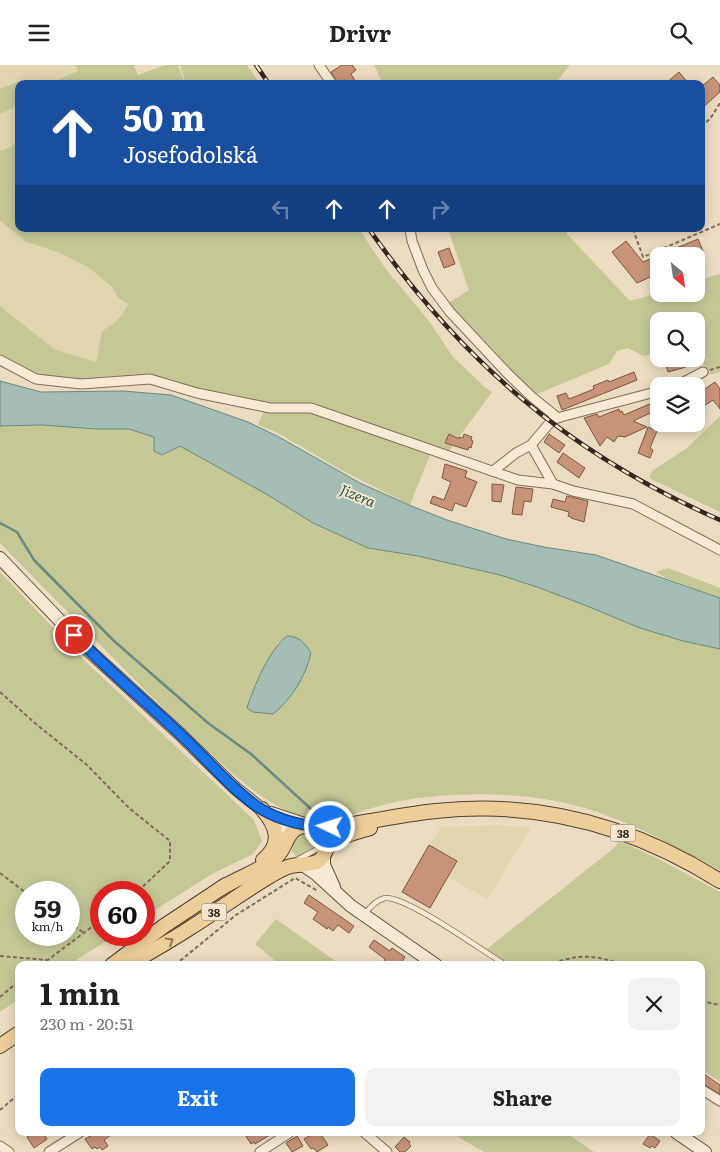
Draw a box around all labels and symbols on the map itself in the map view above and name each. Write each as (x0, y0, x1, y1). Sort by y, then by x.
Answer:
north arrow (650, 247, 705, 303)
water label: Jizera (337, 479, 379, 511)
pin (53, 614, 95, 656)
position arrow (303, 800, 355, 852)
road number: 38 (610, 825, 636, 841)
speed limit sign: 60 (90, 881, 155, 946)
road number: 38 (202, 904, 226, 921)
one-way arrow (164, 937, 173, 947)

